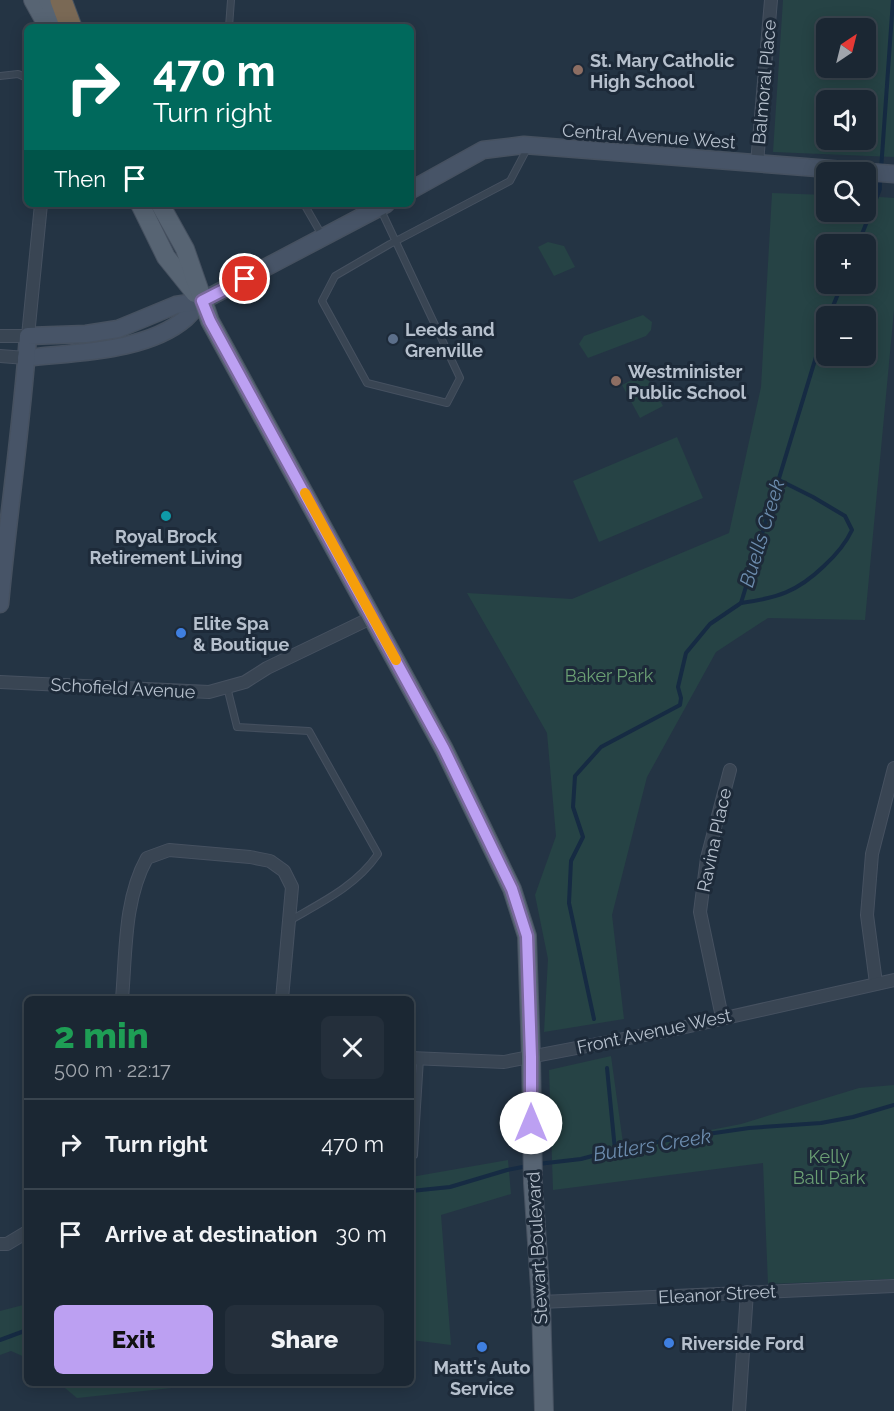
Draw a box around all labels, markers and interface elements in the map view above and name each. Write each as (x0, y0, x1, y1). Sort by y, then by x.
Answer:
street label: Balmoral Place (748, 18, 780, 145)
north arrow (816, 18, 876, 78)
map controls (816, 18, 876, 366)
text: 470 m (153, 47, 276, 96)
icon: right (54, 48, 132, 126)
place label: St. Mary Catholic High School (590, 50, 734, 92)
marker: St. Mary Catholic High School (571, 63, 585, 77)
button: sound (816, 90, 876, 150)
text: Turn right (153, 97, 272, 128)
street label: Central Avenue West (562, 119, 736, 153)
icon: arrive (118, 162, 151, 195)
button: search (816, 162, 876, 222)
text: Then (54, 166, 106, 192)
button: + (816, 234, 876, 294)
pin (219, 253, 270, 304)
icon: arrive (228, 262, 261, 295)
button: − (816, 306, 876, 366)
place label: Leeds and Grenville (405, 319, 495, 361)
marker: Leeds and Grenville (386, 332, 400, 346)
place label: Westminister Public School (628, 361, 746, 403)
marker: Westminister Public School (609, 374, 623, 388)
water label: Buells Creek (734, 476, 790, 590)
marker: Royal Brock Retirement Living (159, 509, 173, 523)
place label: Royal Brock Retirement Living (90, 526, 242, 568)
place label: Elite Spa & Boutique (193, 613, 289, 655)
marker: Elite Spa & Boutique (174, 626, 188, 640)
park label: Baker Park (565, 665, 654, 686)
street label: Schofield Avenue (50, 674, 196, 702)
street label: Ravina Place (693, 786, 735, 894)
street label: Front Avenue West (575, 1004, 733, 1058)
text: 2 min (54, 1014, 149, 1056)
button: close (321, 1016, 384, 1079)
text: 500 m · 22:17 (54, 1058, 171, 1082)
position arrow (499, 1091, 563, 1155)
water label: Butlers Creek (591, 1124, 713, 1166)
icon: right (54, 1128, 87, 1161)
text: Turn right (105, 1131, 208, 1157)
text: 470 m (321, 1131, 384, 1157)
park label: Kelly Ball Park (793, 1146, 866, 1188)
street label: Stewart Boulevard (523, 1171, 551, 1325)
icon: arrive (54, 1218, 87, 1251)
text: Arrive at destination (105, 1221, 318, 1247)
text: 30 m (336, 1221, 387, 1247)
street label: Eleanor Street (658, 1280, 776, 1308)
button: Exit (54, 1305, 213, 1374)
button: Share (225, 1305, 384, 1374)
place label: Riverside Ford (681, 1333, 804, 1354)
marker: Riverside Ford (662, 1336, 676, 1350)
marker: Matt's Auto Service (475, 1340, 489, 1354)
place label: Matt's Auto Service (434, 1357, 531, 1399)

